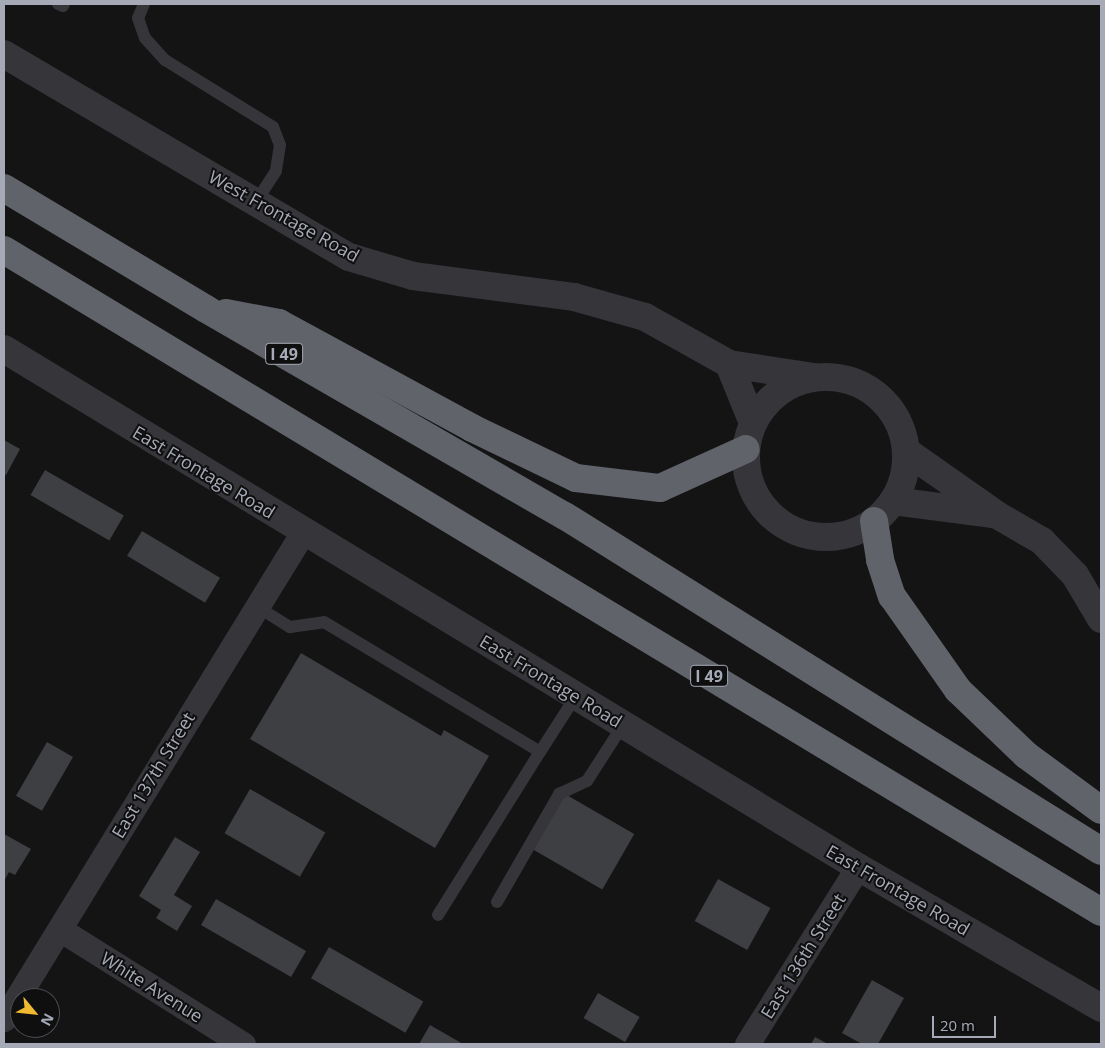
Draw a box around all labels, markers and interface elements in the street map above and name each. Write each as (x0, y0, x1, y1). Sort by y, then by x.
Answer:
street label: West Frontage Road (205, 166, 363, 266)
road number: I 49 (264, 340, 304, 368)
street label: East Frontage Road (129, 421, 279, 523)
street label: East Frontage Road (476, 630, 626, 732)
road number: I 49 (689, 662, 729, 689)
street label: East 137th Street (107, 708, 199, 842)
street label: East Frontage Road (822, 840, 974, 940)
street label: East 136th Street (756, 890, 850, 1022)
street label: White Avenue (97, 947, 207, 1027)
north arrow (10, 988, 60, 1038)
scale bar (935, 1006, 999, 1038)
text: N (37, 1010, 59, 1029)
text: 20 m (940, 1015, 975, 1035)

